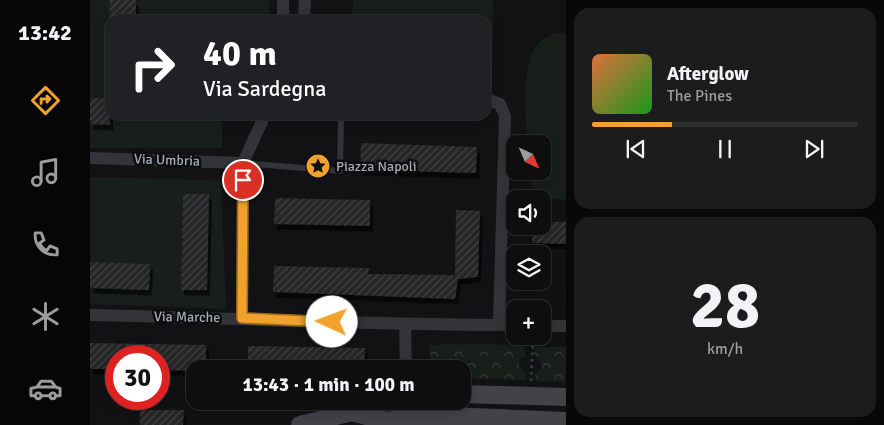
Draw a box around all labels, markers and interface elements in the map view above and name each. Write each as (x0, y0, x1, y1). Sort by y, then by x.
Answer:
text: 13:42 (18, 19, 72, 46)
text: 40 m (203, 32, 277, 75)
icon: right (120, 35, 185, 100)
text: Afterglow (667, 62, 749, 86)
text: Via Sardegna (203, 75, 326, 102)
icon: directions (28, 83, 63, 118)
text: The Pines (667, 86, 732, 106)
north arrow (506, 135, 551, 180)
map controls (506, 135, 551, 345)
icon: previous (622, 135, 650, 163)
icon: pause (711, 135, 739, 163)
icon: next (800, 135, 828, 163)
street label: Via Umbria (134, 150, 200, 170)
place icon: Piazza Napoli (305, 153, 331, 179)
icon: music (28, 155, 63, 190)
place label: Piazza Napoli (336, 158, 417, 175)
pin (222, 159, 264, 201)
icon: arrive (229, 166, 257, 194)
button: sound (506, 190, 551, 235)
icon: phone (28, 227, 63, 262)
button: layers (506, 245, 551, 290)
text: 28 (690, 266, 760, 346)
position arrow (305, 295, 357, 347)
icon: climate (28, 299, 63, 334)
button: + (506, 300, 551, 345)
street label: Via Marche (154, 308, 220, 326)
text: km/h (707, 339, 743, 359)
speed limit sign: 30 (105, 345, 170, 410)
icon: car (28, 371, 63, 406)
text: 13:43 · 1 min · 100 m (242, 373, 415, 397)

